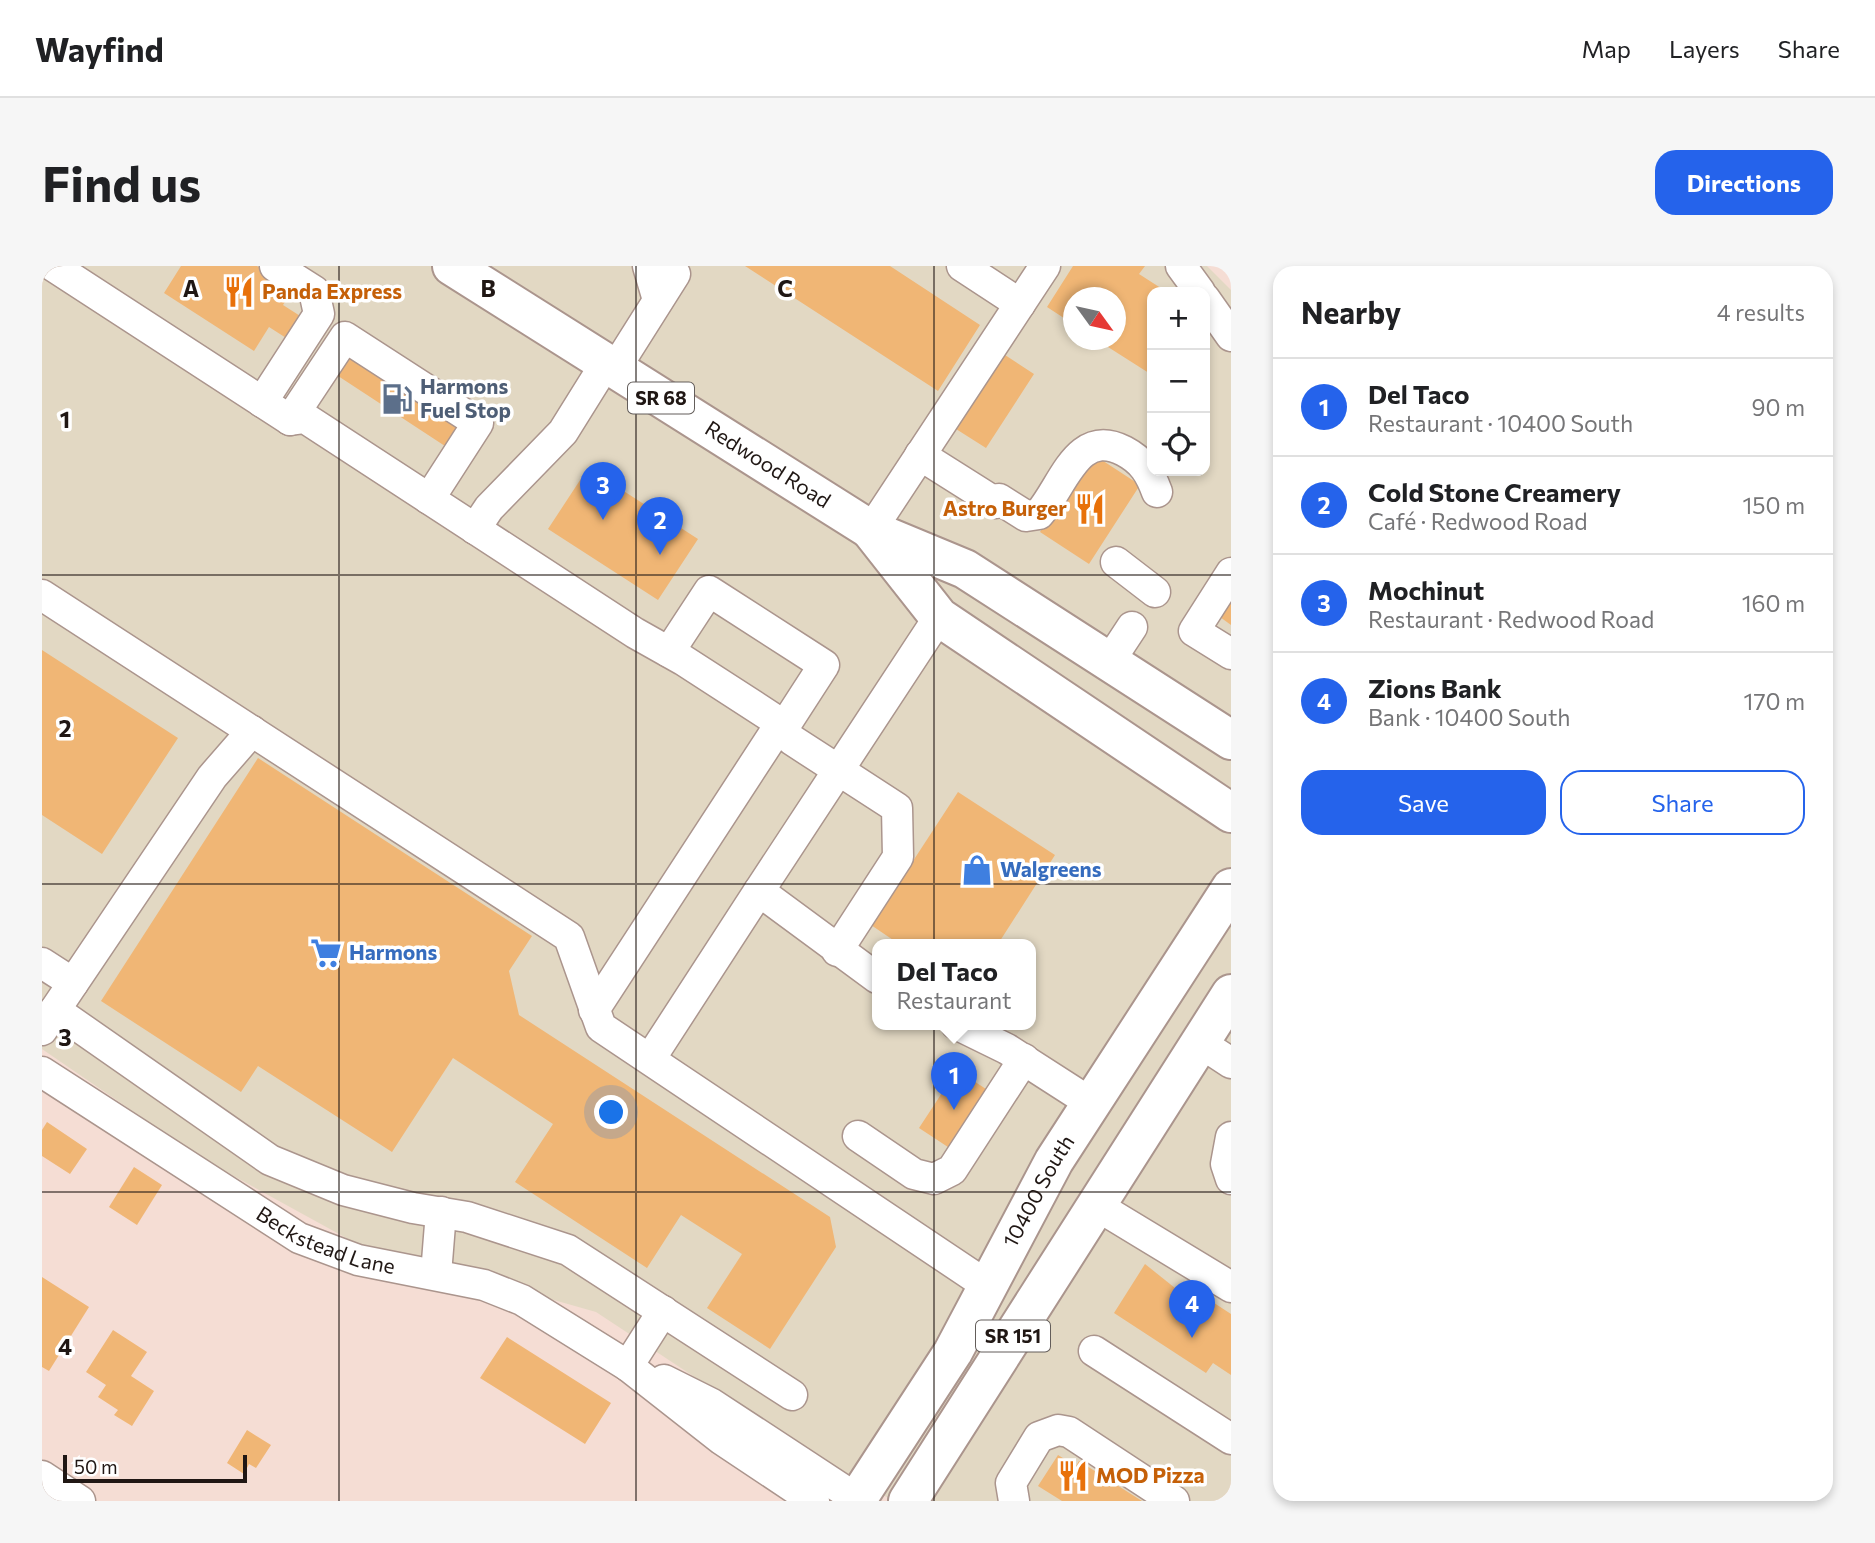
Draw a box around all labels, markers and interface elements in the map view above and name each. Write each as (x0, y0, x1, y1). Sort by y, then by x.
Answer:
text: Wayfind (35, 28, 164, 69)
text: Map (1582, 34, 1631, 63)
text: Layers (1669, 34, 1740, 63)
text: Share (1778, 34, 1840, 63)
button: Directions (1655, 150, 1833, 215)
text: Find us (42, 152, 201, 212)
text: A (183, 274, 200, 302)
text: B (480, 274, 496, 302)
text: C (777, 274, 793, 302)
restaurant icon: Panda Express (222, 275, 256, 309)
place label: Panda Express (262, 278, 402, 303)
north arrow (1063, 287, 1126, 350)
map controls (1147, 287, 1210, 476)
button: + (1147, 287, 1210, 350)
text: Nearby (1301, 293, 1401, 330)
text: 4 results (1717, 298, 1805, 326)
button: − (1147, 350, 1210, 413)
place label: Harmons Fuel Stop (420, 373, 511, 422)
text: Del Taco (1368, 378, 1470, 409)
fuel station icon: Harmons Fuel Stop (380, 382, 414, 416)
road number: SR 68 (628, 382, 694, 414)
text: 1 (1319, 393, 1329, 421)
text: 90 m (1752, 393, 1805, 421)
text: 1 (60, 405, 70, 433)
text: Restaurant · 10400 South (1368, 409, 1633, 437)
button: locate (1147, 413, 1210, 476)
street label: Redwood Road (701, 415, 836, 512)
pin: 3 (580, 462, 626, 520)
text: Cold Stone Creamery (1368, 476, 1621, 507)
text: 2 (1317, 491, 1331, 519)
text: 150 m (1742, 491, 1805, 519)
restaurant icon: Astro Burger (1073, 492, 1107, 526)
place label: Astro Burger (943, 495, 1067, 520)
pin: 2 (637, 497, 683, 555)
text: Café · Redwood Road (1368, 507, 1588, 535)
text: Mochinut (1368, 574, 1484, 605)
text: 3 (1317, 589, 1331, 617)
text: 160 m (1742, 589, 1805, 617)
text: Restaurant · Redwood Road (1368, 605, 1654, 633)
text: Zions Bank (1368, 672, 1502, 703)
text: 4 (1317, 687, 1331, 715)
text: 170 m (1744, 687, 1805, 715)
text: Bank · 10400 South (1368, 703, 1571, 731)
text: 2 (58, 714, 72, 742)
button: Save (1301, 770, 1546, 835)
button: Share (1560, 770, 1805, 835)
shop icon: Walgreens (960, 853, 994, 887)
place label: Walgreens (1000, 856, 1102, 881)
supermarket icon: Harmons (309, 936, 343, 970)
place label: Harmons (349, 939, 437, 964)
popup (872, 939, 1036, 1030)
text: Del Taco (896, 955, 998, 986)
text: Restaurant (896, 986, 1012, 1014)
text: 3 (58, 1023, 72, 1051)
pin: 1 (931, 1052, 977, 1110)
your location (594, 1095, 628, 1129)
street label: 10400 South (997, 1130, 1079, 1251)
street label: Beckstead Lane (252, 1200, 397, 1278)
pin: 4 (1169, 1280, 1215, 1338)
road number: SR 151 (976, 1320, 1050, 1352)
text: 4 (58, 1332, 72, 1360)
scale bar (63, 1452, 247, 1484)
text: 50 m (74, 1455, 118, 1478)
restaurant icon: MOD Pizza (1056, 1459, 1090, 1493)
place label: MOD Pizza (1096, 1462, 1205, 1487)

